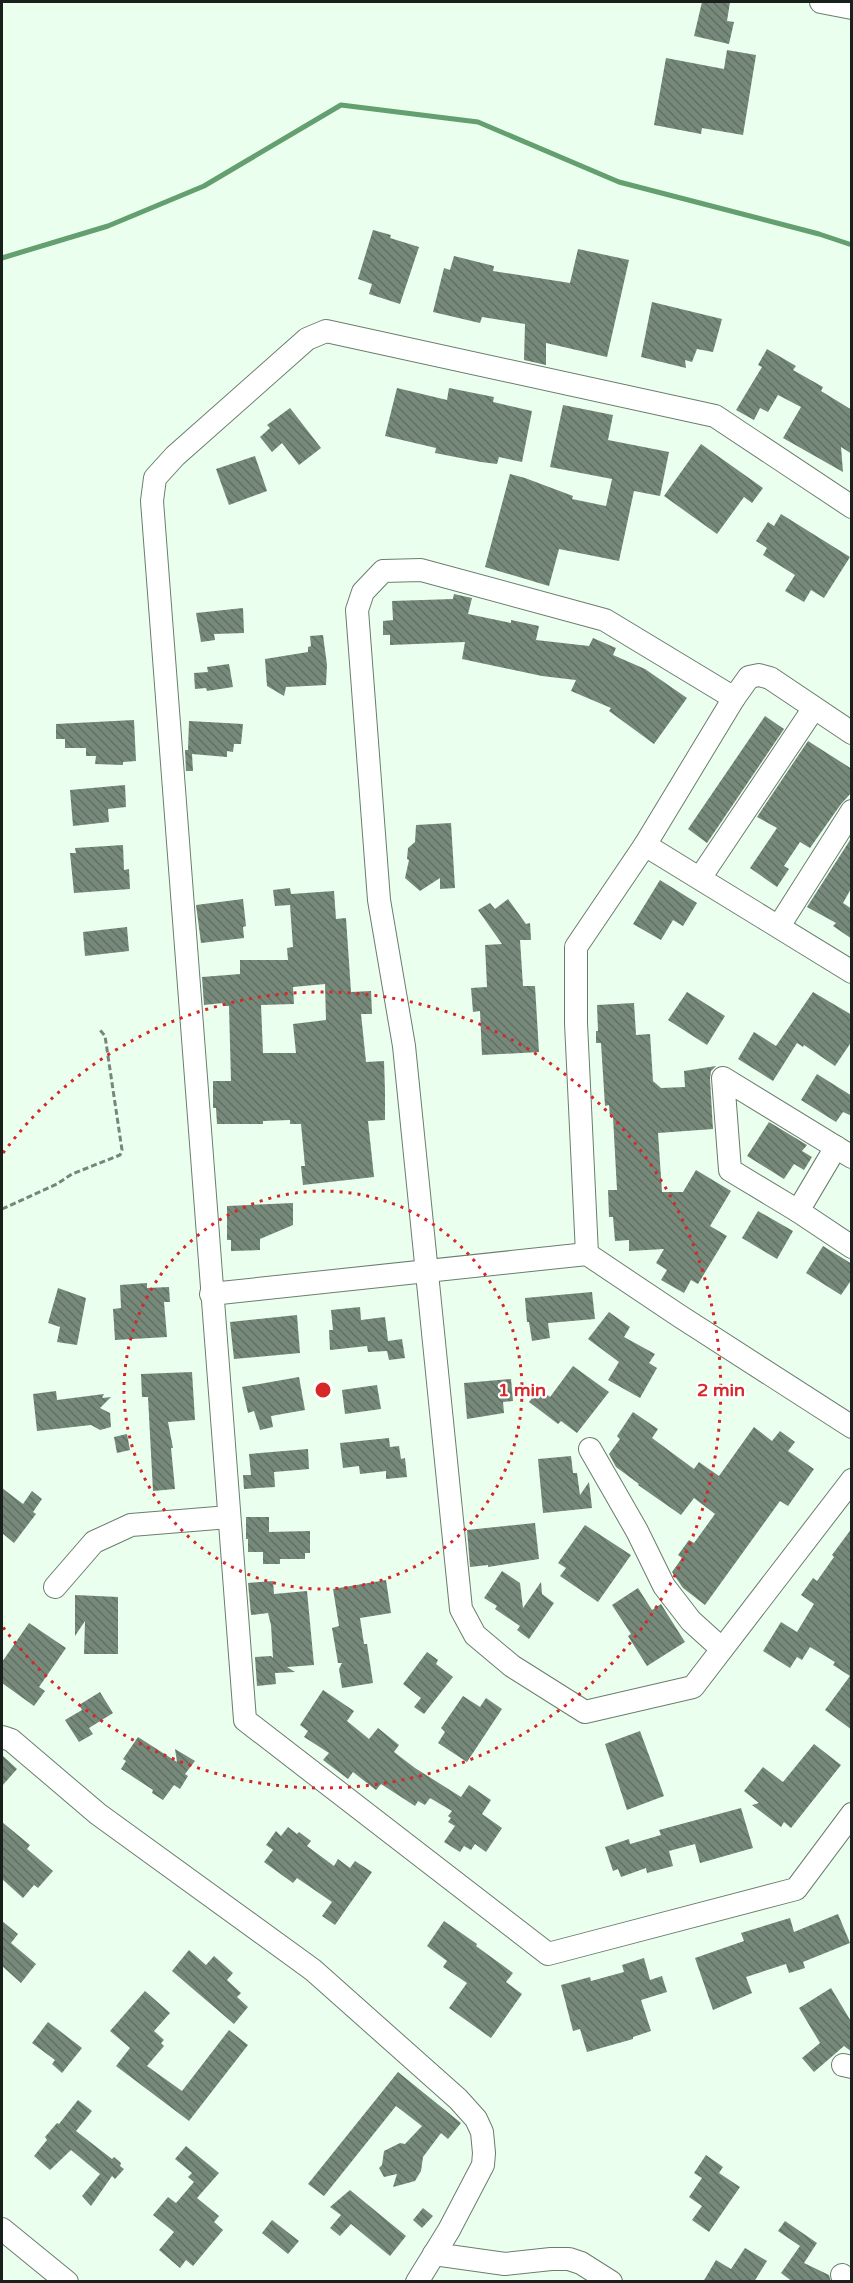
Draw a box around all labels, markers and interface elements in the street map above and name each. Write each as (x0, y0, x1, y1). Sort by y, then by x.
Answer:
text: 1 min (498, 1379, 546, 1401)
text: 2 min (697, 1379, 745, 1401)
centre of rings (313, 1380, 333, 1400)

